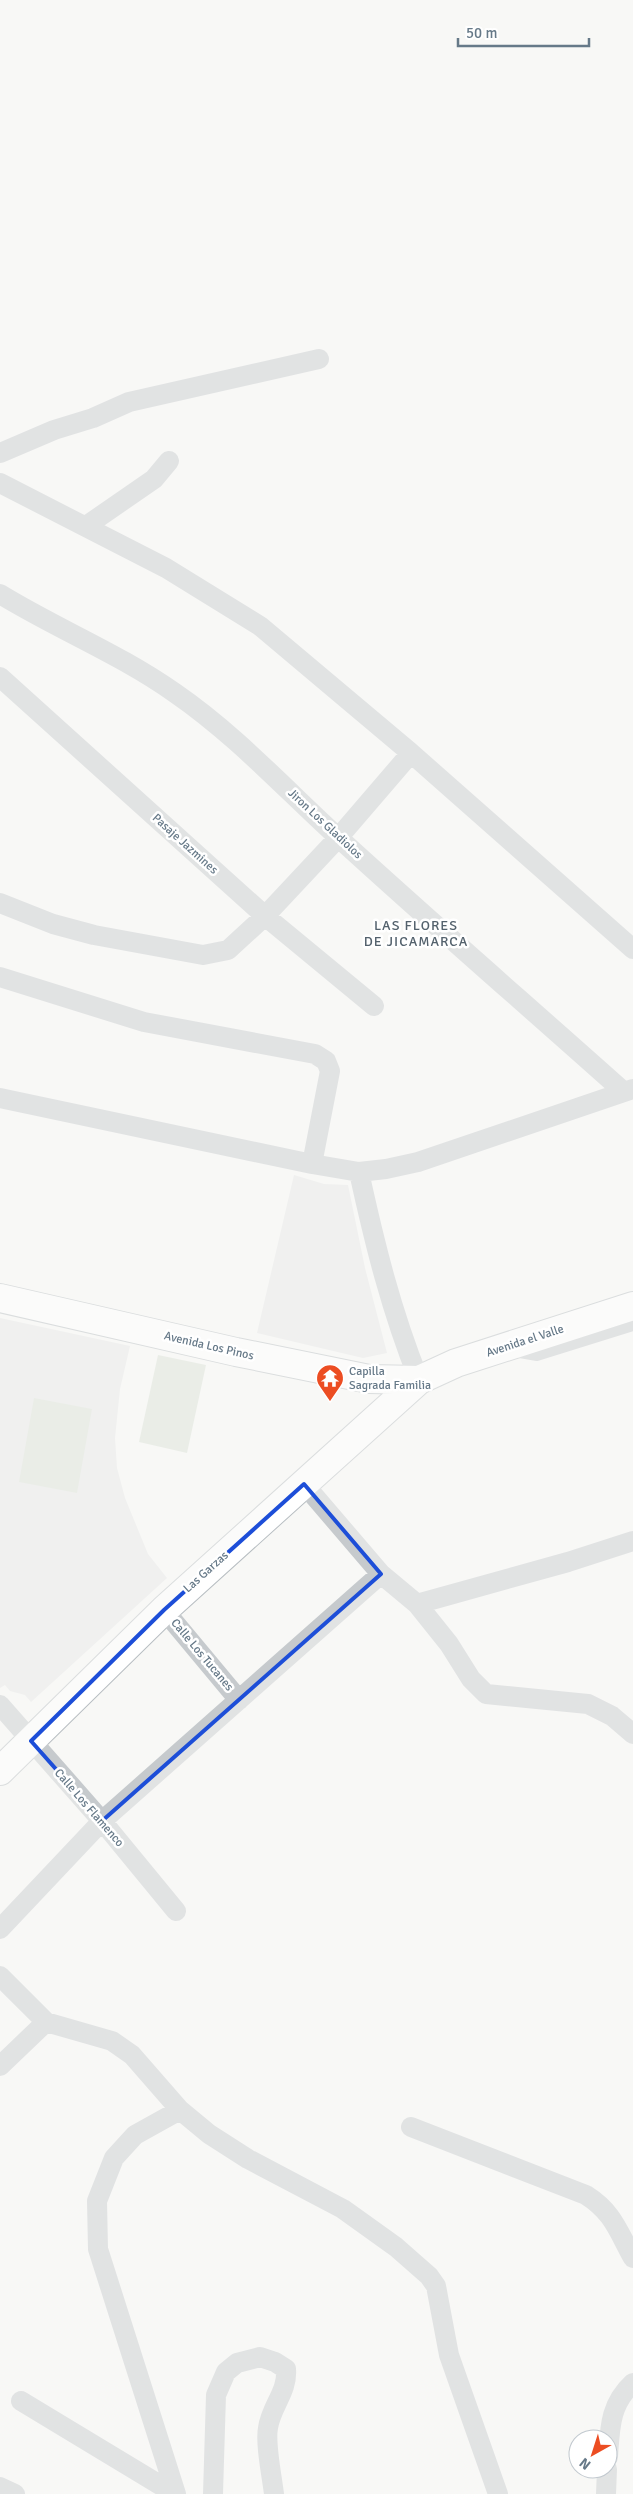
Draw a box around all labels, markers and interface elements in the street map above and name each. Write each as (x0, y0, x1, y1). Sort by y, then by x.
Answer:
scale bar (458, 15, 589, 47)
text: 50 m (466, 24, 497, 42)
street label: Jiron Los Gladiolos (285, 786, 365, 862)
street label: Pasaje Jazmines (149, 811, 221, 877)
district label: LAS FLORES DE JICAMARCA (364, 917, 468, 950)
street label: Avenida el Valle (484, 1321, 566, 1361)
street label: Avenida Los Pinos (163, 1328, 255, 1364)
temple icon: Capilla Sagrada Familia (315, 1363, 345, 1402)
place label: Capilla Sagrada Familia (349, 1364, 431, 1393)
street label: Las Garzas (180, 1548, 232, 1596)
street label: Calle Los Tucanes (167, 1616, 237, 1694)
street label: Calle Los Flamenco (51, 1766, 127, 1850)
north arrow (568, 2429, 618, 2479)
text: N (576, 2454, 594, 2473)

